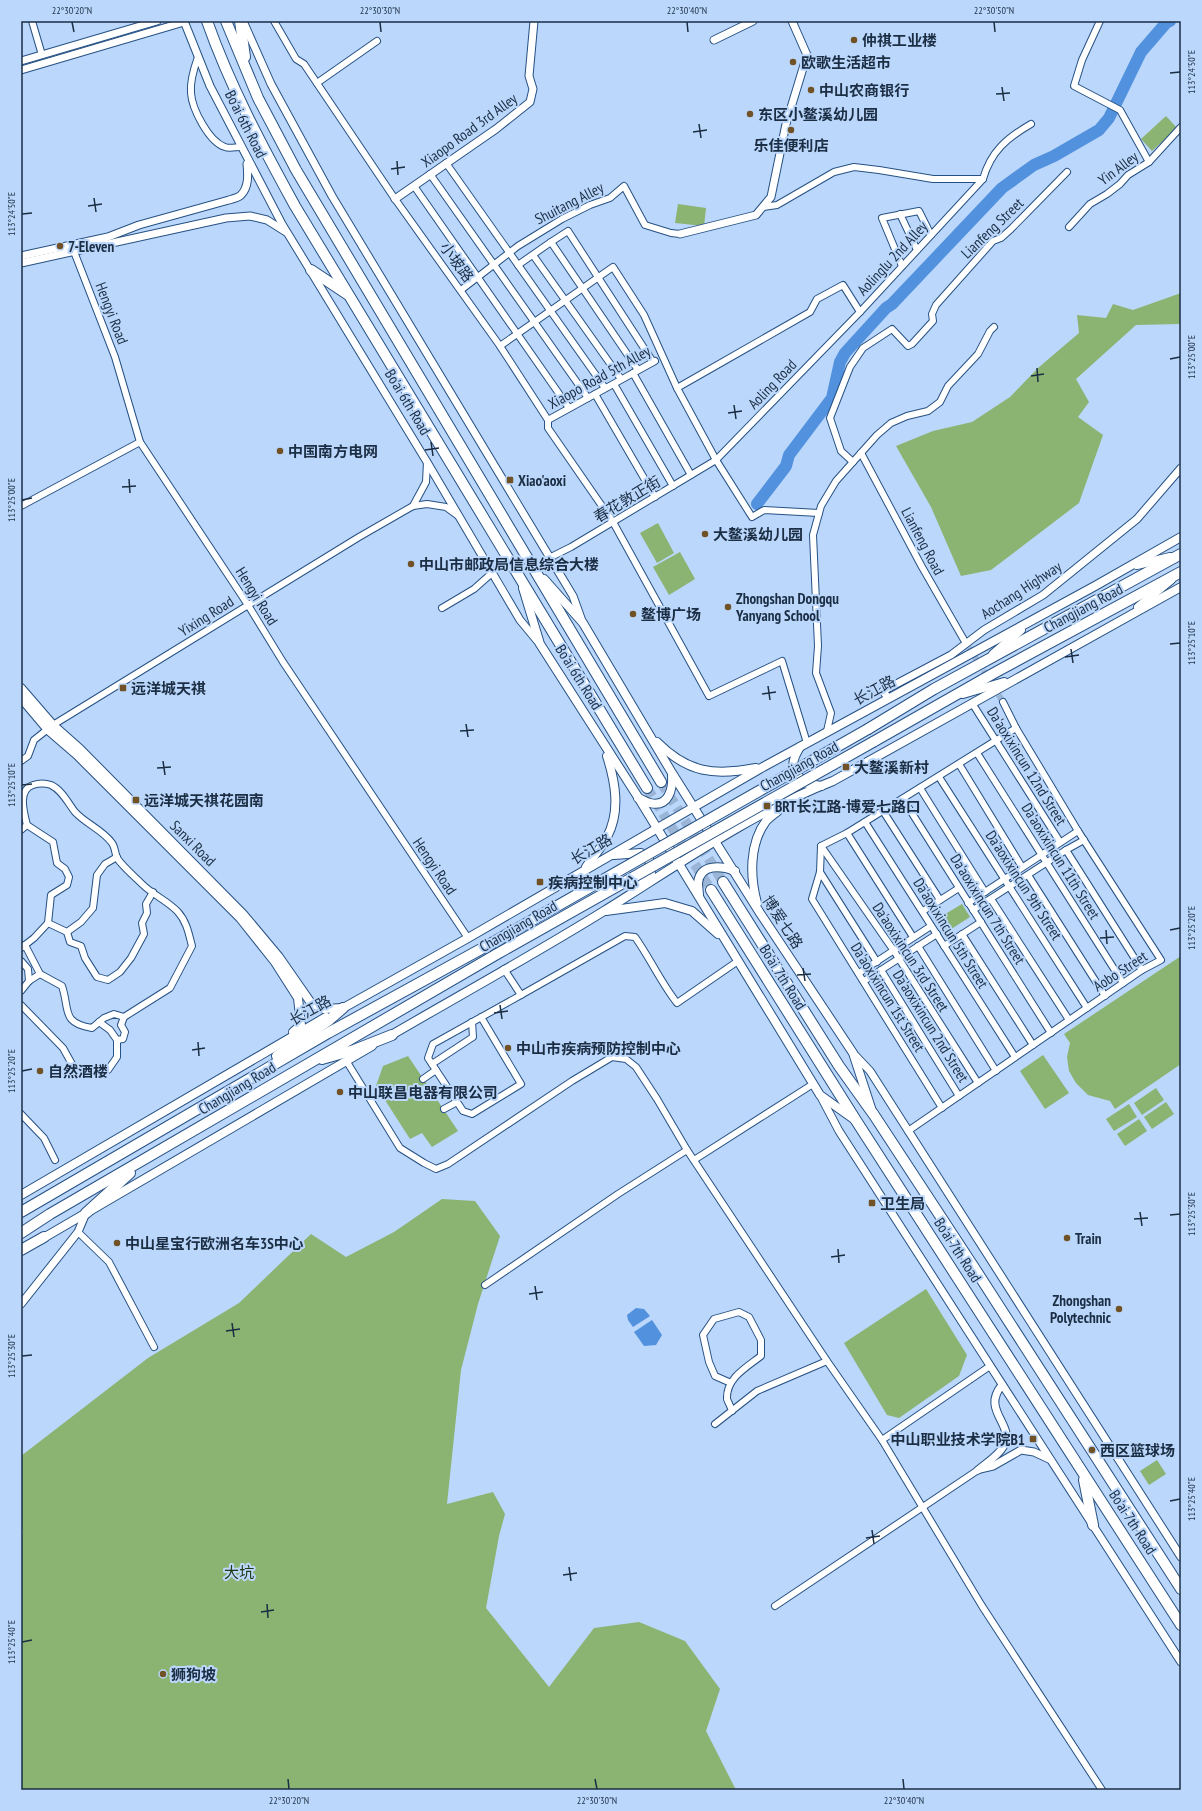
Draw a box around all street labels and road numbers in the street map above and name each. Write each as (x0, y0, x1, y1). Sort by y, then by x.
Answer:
street label: Bo'ai 6th Road (221, 87, 271, 161)
street label: Xiaopo Road 3rd Alley (417, 89, 521, 171)
street label: Yin Alley (1094, 147, 1142, 189)
street label: Shuitang Alley (532, 177, 607, 228)
street label: Lianfeng Street (957, 194, 1027, 262)
street label: Aolinglu 2nd Alley (853, 217, 931, 299)
street label: 小坡路 (436, 238, 478, 286)
street label: Hengyi Road (91, 279, 133, 347)
street label: Xiaopo Road 5th Alley (544, 341, 654, 413)
street label: Aoling Road (744, 355, 800, 413)
street label: Bo'ai 6th Road (381, 366, 435, 438)
street label: 春花敦正街 (590, 472, 664, 526)
street label: Lianfeng Road (897, 504, 949, 578)
street label: Aochang Highway (977, 557, 1065, 623)
street label: Hengyi Road (232, 563, 282, 629)
street label: Changjiang Road (1040, 579, 1126, 637)
street label: Yixing Road (175, 592, 237, 640)
street label: Bo'ai 6th Road (551, 641, 607, 713)
street label: 长江路 (850, 671, 898, 709)
street label: Da'aoxixincun 12nd Street (983, 703, 1071, 829)
street label: Changjiang Road (756, 737, 842, 795)
street label: Da'aoxixincun 11th Street (1018, 799, 1104, 923)
street label: Sanxi Road (166, 816, 220, 870)
street label: Da'aoxixincun 9th Street (982, 827, 1066, 943)
street label: 长江路 (567, 830, 615, 868)
street label: Hengyi Road (409, 834, 461, 898)
street label: Da'aoxixincun 7th Street (946, 850, 1030, 968)
street label: Da'aoxixincun 5th Street (909, 874, 993, 992)
street label: 博爱七路 (759, 892, 807, 952)
street label: Changjiang Road (476, 896, 560, 956)
street label: Da'aoxixincun 3rd Street (869, 899, 953, 1015)
street label: Da'aoxixincun 1st Street (847, 939, 929, 1055)
street label: Bo'ai 7th Road (756, 941, 810, 1013)
street label: Aobo Street (1089, 947, 1151, 995)
street label: Da'aoxixincun 2nd Street (889, 966, 973, 1086)
street label: 长江路 (286, 991, 334, 1029)
street label: Changjiang Road (195, 1057, 279, 1119)
street label: Bo'ai 7th Road (930, 1214, 986, 1286)
street label: Bo'ai 7th Road (1105, 1486, 1161, 1558)

